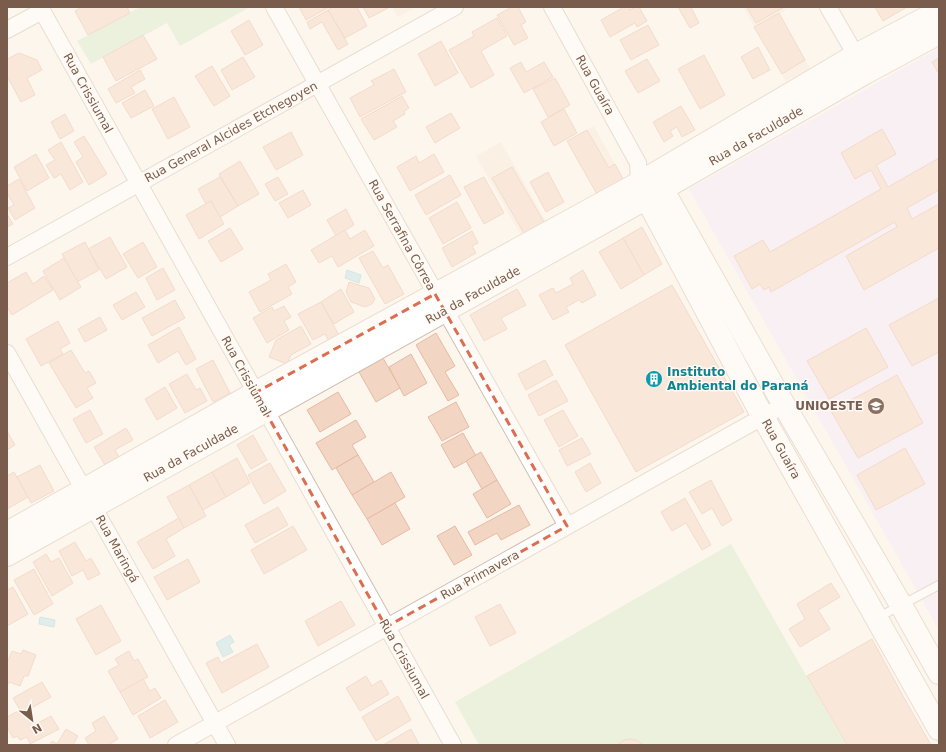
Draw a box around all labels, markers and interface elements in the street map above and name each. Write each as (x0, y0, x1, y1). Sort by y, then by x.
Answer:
street label: Rua Crissiumal (60, 51, 116, 135)
street label: Rua Guaíra (573, 53, 617, 117)
street label: Rua General Alcides Etchegoyen (142, 79, 320, 185)
street label: Rua da Faculdade (707, 103, 805, 169)
street label: Rua Serrafina Côrrea (366, 177, 438, 293)
street label: Rua da Faculdade (423, 263, 523, 327)
street label: Rua Crissiumal (218, 334, 274, 418)
place label: Instituto Ambiental do Paraná (667, 365, 809, 393)
building icon: Instituto Ambiental do Paraná (644, 369, 664, 389)
school or university icon: UNIOESTE (866, 396, 886, 416)
place label: UNIOESTE (795, 399, 863, 413)
street label: Rua Guaíra (759, 417, 803, 481)
street label: Rua da Faculdade (141, 421, 241, 485)
street label: Rua Maringá (93, 513, 141, 585)
street label: Rua Primavera (438, 548, 522, 602)
street label: Rua Crissiumal (376, 617, 432, 701)
north arrow (12, 700, 52, 740)
text: N (30, 720, 44, 736)

